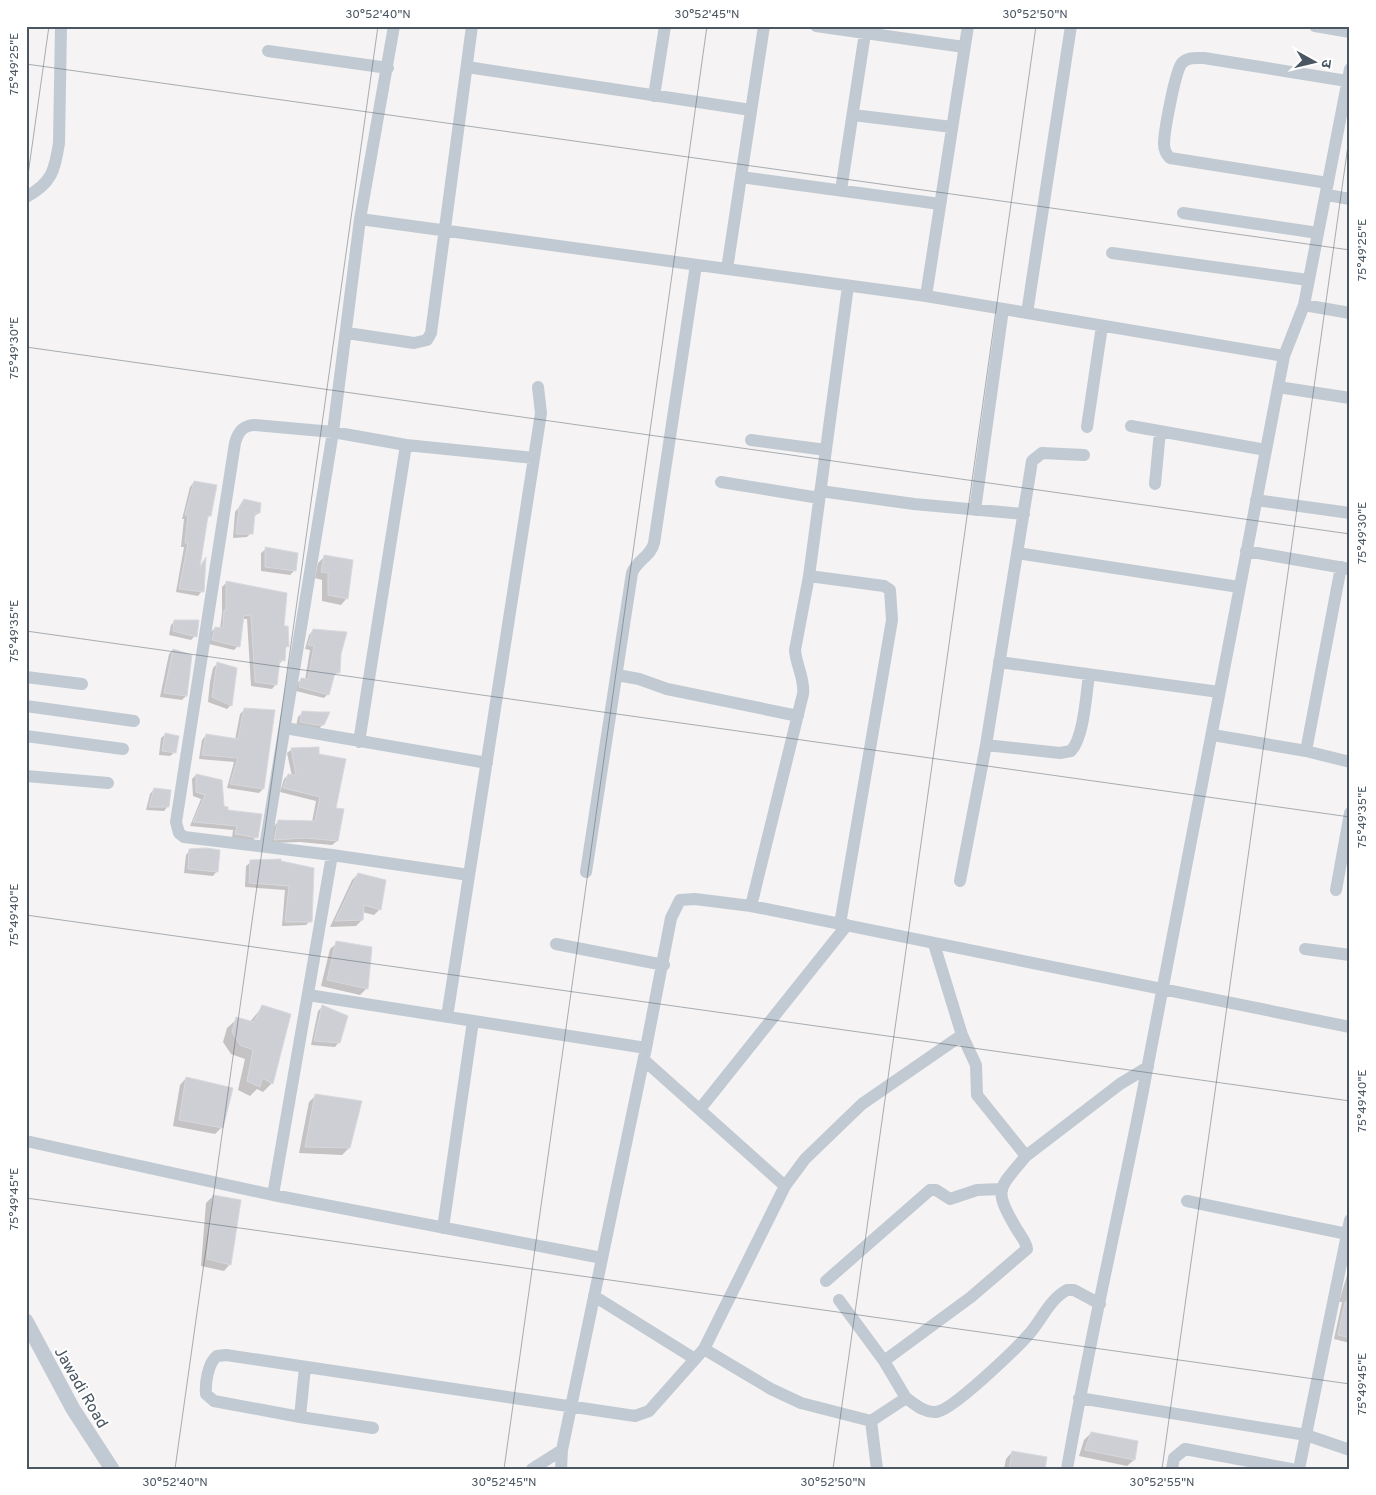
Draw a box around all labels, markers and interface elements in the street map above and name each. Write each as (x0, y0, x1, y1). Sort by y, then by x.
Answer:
text: 30°52'40"N (345, 7, 411, 23)
text: 30°52'45"N (674, 7, 740, 23)
text: 30°52'50"N (1002, 7, 1068, 23)
text: 75°49'25"E (7, 33, 23, 95)
north arrow (1288, 38, 1338, 88)
text: उ (1316, 58, 1334, 70)
text: 75°49'25"E (1355, 219, 1371, 281)
text: 75°49'30"E (7, 317, 23, 379)
text: 75°49'30"E (1355, 502, 1371, 564)
text: 75°49'35"E (7, 600, 23, 662)
text: 75°49'35"E (1355, 786, 1371, 848)
text: 75°49'40"E (7, 884, 23, 946)
text: 75°49'40"E (1355, 1070, 1371, 1132)
text: 75°49'45"E (7, 1168, 23, 1230)
street label: Jawadi Road (49, 1344, 112, 1432)
text: 75°49'45"E (1355, 1353, 1371, 1415)
text: 30°52'40"N (142, 1475, 208, 1491)
text: 30°52'45"N (471, 1475, 537, 1491)
text: 30°52'50"N (800, 1475, 866, 1491)
text: 30°52'55"N (1129, 1475, 1195, 1491)

